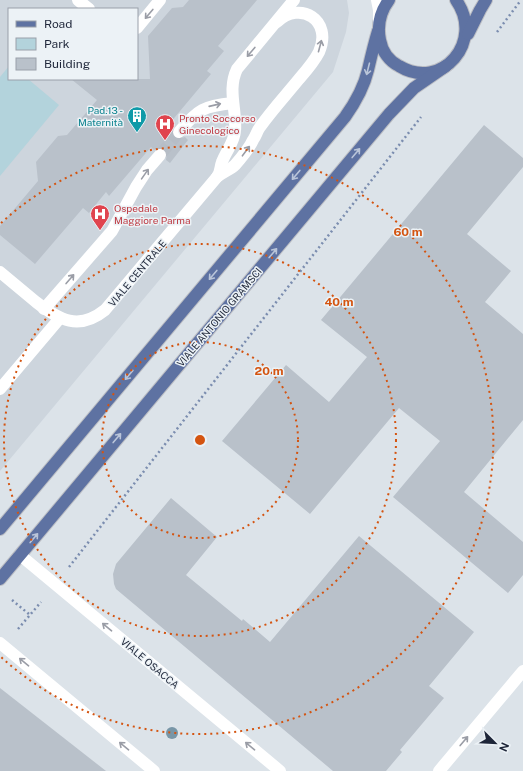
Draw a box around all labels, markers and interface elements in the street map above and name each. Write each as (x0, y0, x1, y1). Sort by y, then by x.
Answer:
legend (8, 8, 138, 80)
one-way arrow (144, 9, 153, 19)
text: Road (44, 17, 72, 31)
text: Park (44, 37, 70, 51)
one-way arrow (317, 40, 325, 53)
one-way arrow (247, 47, 256, 57)
text: Building (44, 57, 90, 71)
one-way arrow (363, 62, 371, 75)
one-way arrow (208, 101, 221, 109)
place label: Pad.13 - Maternità (78, 104, 123, 128)
building icon: Pad.13 - Maternità (126, 105, 148, 133)
place label: Pronto Soccorso Ginecologico (179, 112, 256, 136)
hospital icon: Pronto Soccorso Ginecologico (154, 113, 176, 141)
one-way arrow (242, 146, 250, 157)
one-way arrow (351, 147, 360, 158)
one-way arrow (141, 168, 149, 179)
one-way arrow (292, 170, 301, 181)
place label: Ospedale Maggiore Parma (114, 202, 191, 226)
hospital icon: Ospedale Maggiore Parma (89, 203, 111, 231)
text: 60 m (393, 225, 423, 239)
street label: VIALE CENTRALE (106, 237, 168, 309)
one-way arrow (268, 247, 277, 258)
street label: VIALE ANTONIO GRAMSCI (174, 265, 264, 369)
one-way arrow (208, 270, 217, 280)
one-way arrow (65, 274, 75, 284)
text: 40 m (324, 295, 354, 309)
text: 20 m (255, 364, 284, 378)
one-way arrow (125, 369, 134, 380)
one-way arrow (113, 433, 122, 444)
centre of rings (193, 433, 207, 447)
one-way arrow (30, 533, 39, 543)
one-way arrow (102, 622, 113, 631)
street label: VIALE OSACCA (118, 635, 182, 691)
one-way arrow (19, 658, 29, 667)
north arrow (475, 723, 515, 763)
one-way arrow (460, 736, 469, 746)
one-way arrow (118, 741, 129, 750)
one-way arrow (245, 741, 255, 750)
text: N (497, 741, 511, 753)

